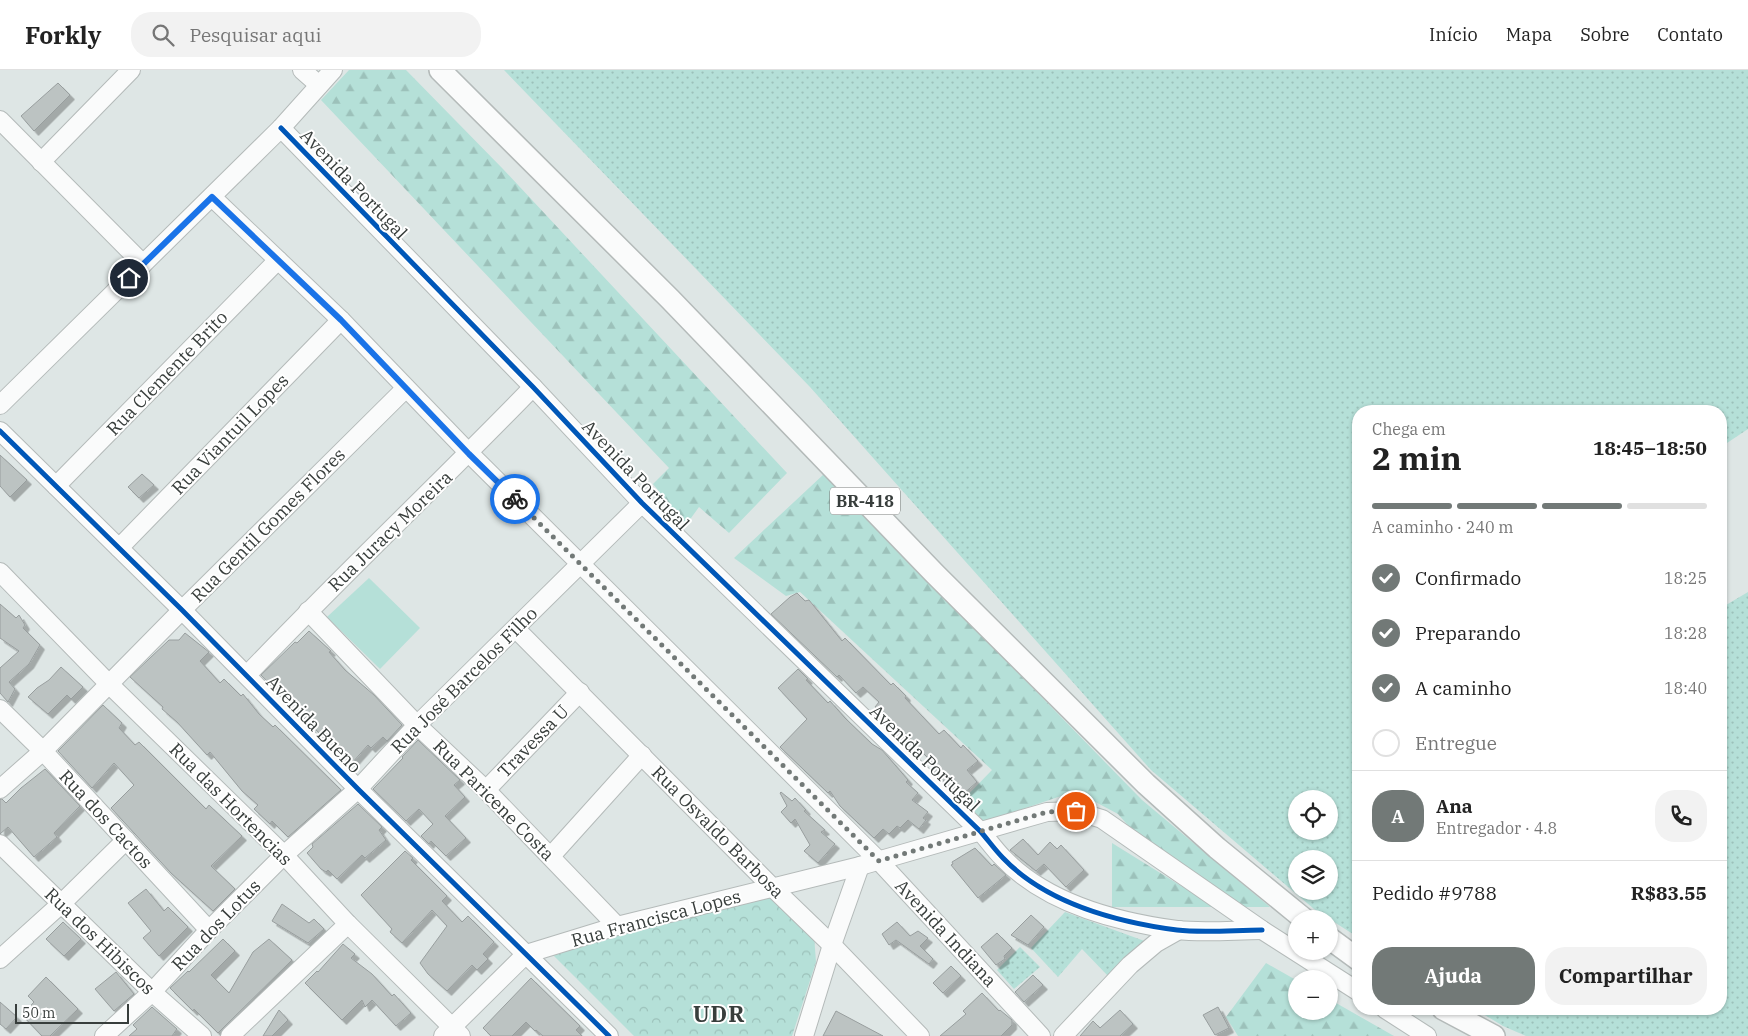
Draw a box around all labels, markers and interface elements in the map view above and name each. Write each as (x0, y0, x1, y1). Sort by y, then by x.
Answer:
search box (131, 12, 481, 57)
text: Forkly (25, 19, 101, 51)
icon: search (149, 21, 177, 49)
text: Pesquisar aqui (189, 23, 321, 47)
text: Início (1429, 23, 1478, 46)
text: Mapa (1506, 23, 1552, 46)
text: Sobre (1580, 23, 1629, 46)
text: Contato (1657, 23, 1723, 46)
street label: Avenida Portugal (295, 124, 413, 244)
pin (108, 257, 150, 299)
icon: home (115, 264, 143, 292)
street label: Rua Clemente Brito (102, 306, 232, 440)
street label: Rua Viantuil Lopes (167, 369, 293, 499)
street label: Avenida Portugal (577, 415, 695, 535)
text: Chega em (1372, 419, 1446, 439)
text: 18:45–18:50 (1593, 436, 1707, 460)
text: 2 min (1372, 437, 1462, 479)
street label: Rua Gentil Gomes Flores (186, 443, 350, 607)
street label: Rua Juracy Moreira (323, 466, 457, 596)
courier (490, 474, 540, 524)
icon: bike (501, 485, 529, 513)
road number: BR-418 (830, 488, 900, 514)
text: A caminho · 240 m (1372, 517, 1514, 537)
icon: check (1372, 564, 1400, 592)
text: Confirmado (1415, 566, 1521, 590)
text: 18:25 (1664, 568, 1707, 588)
street label: Rua José Barcelos Filho (386, 602, 542, 758)
icon: check (1372, 619, 1400, 647)
text: Preparando (1415, 621, 1521, 645)
text: 18:28 (1664, 623, 1707, 643)
street label: Avenida Bueno (261, 670, 367, 778)
icon: check (1372, 674, 1400, 702)
text: A caminho (1415, 676, 1511, 700)
text: 18:40 (1664, 678, 1707, 698)
street label: Avenida Portugal (865, 699, 985, 817)
street label: Travessa U (492, 700, 574, 782)
text: Entregue (1415, 731, 1497, 755)
street label: Rua Paricene Costa (429, 735, 560, 866)
street label: Rua das Hortencias (165, 738, 297, 870)
street label: Rua Osvaldo Barbosa (647, 761, 789, 903)
street label: Rua dos Cactos (54, 765, 158, 873)
pin (1055, 790, 1097, 832)
map controls (1288, 790, 1338, 1020)
button: locate (1288, 790, 1338, 840)
button: phone (1655, 790, 1707, 842)
text: Ana (1436, 794, 1473, 818)
icon: bag (1062, 797, 1090, 825)
text: A (1391, 804, 1405, 828)
text: Entregador · 4.8 (1436, 818, 1557, 838)
button: layers (1288, 850, 1338, 900)
street label: Rua dos Lotus (167, 874, 265, 976)
street label: Avenida Indiana (890, 874, 1002, 992)
text: Pedido #9788 (1372, 881, 1497, 905)
text: R$83.55 (1631, 881, 1707, 905)
street label: Rua dos Hibiscos (40, 883, 160, 999)
street label: Rua Francisca Lopes (569, 884, 743, 952)
button: + (1288, 910, 1338, 960)
button: Ajuda (1372, 947, 1535, 1005)
button: Compartilhar (1545, 947, 1707, 1005)
button: − (1288, 970, 1338, 1020)
district label: UDR (693, 999, 745, 1028)
scale bar (15, 1001, 129, 1024)
text: 50 m (22, 1004, 55, 1022)

